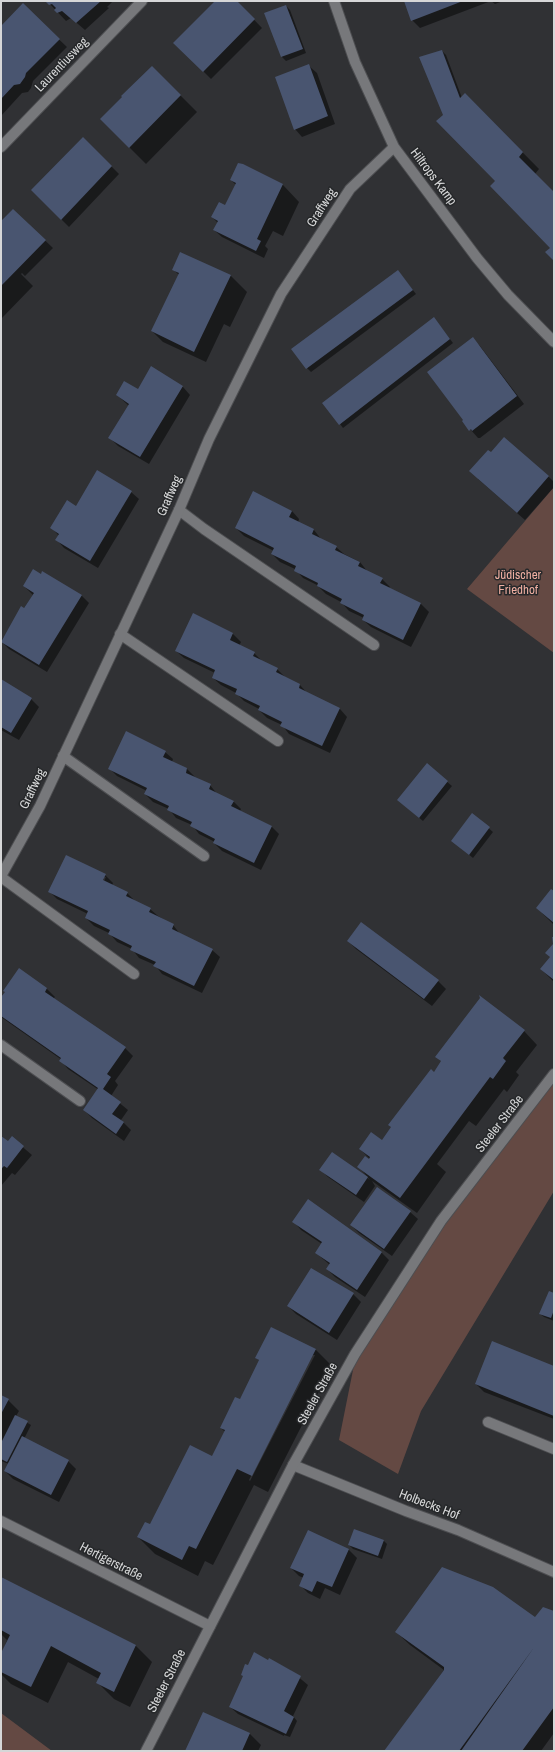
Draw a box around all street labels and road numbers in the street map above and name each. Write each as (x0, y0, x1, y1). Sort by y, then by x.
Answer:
street label: Laurentiusweg (32, 34, 92, 96)
street label: Hiltrops Kamp (406, 145, 460, 209)
street label: Graffweg (304, 186, 340, 230)
street label: Graffweg (154, 473, 186, 519)
street label: Graffweg (17, 766, 49, 812)
street label: Steeler Straße (473, 1092, 527, 1156)
street label: Steeler Straße (295, 1360, 341, 1428)
street label: Holbecks Hof (397, 1486, 461, 1524)
street label: Hertigerstraße (77, 1539, 145, 1585)
street label: Steeler Straße (144, 1647, 190, 1715)

